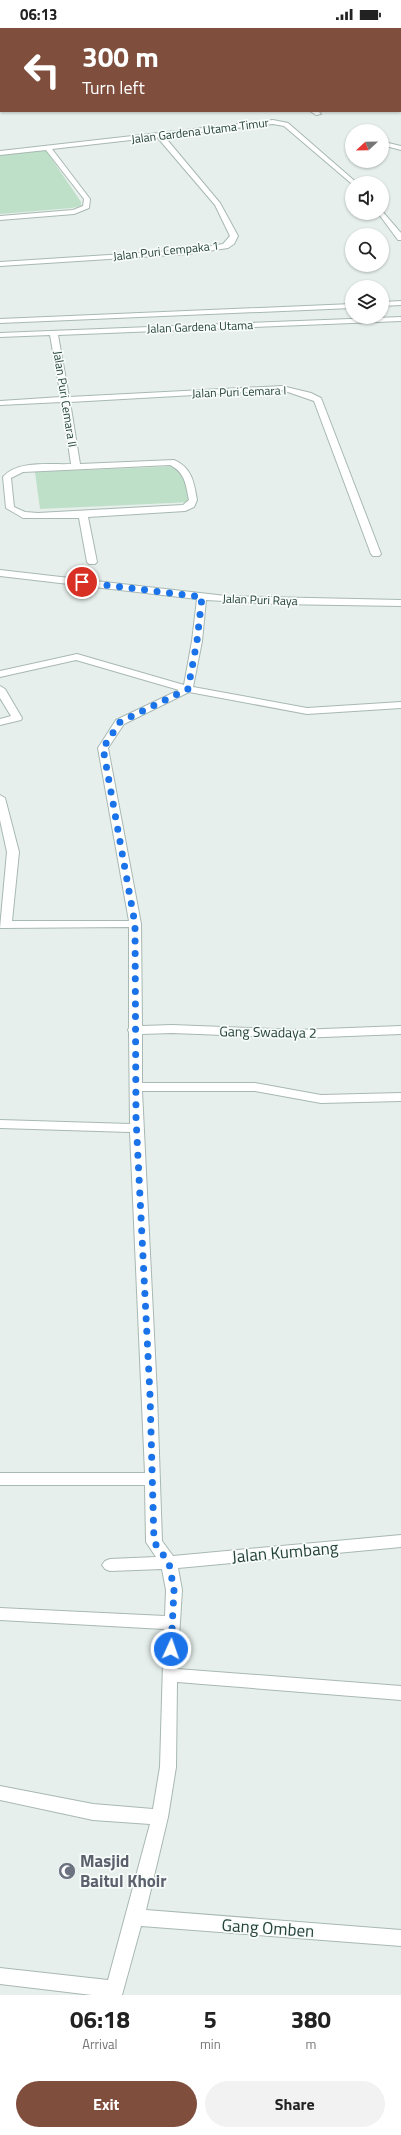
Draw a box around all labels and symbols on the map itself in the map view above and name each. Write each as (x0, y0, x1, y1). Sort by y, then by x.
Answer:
street label: Jalan Gardena Utama Timur (130, 113, 270, 148)
north arrow (345, 124, 389, 168)
street label: Jalan Puri Cempaka 1 (112, 236, 220, 266)
street label: Jalan Gardena Utama (147, 315, 253, 338)
street label: Jalan Puri Cemara II (48, 349, 83, 449)
street label: Jalan Puri Cemara I (191, 380, 287, 403)
pin (65, 565, 99, 599)
street label: Jalan Puri Raya (222, 589, 298, 610)
street label: Gang Swadaya 2 (219, 1020, 317, 1043)
street label: Jalan Kumbang (231, 1534, 340, 1570)
position arrow (150, 1628, 192, 1670)
place label: Masjid Baitul Khoir (80, 1848, 167, 1894)
mosque icon: Masjid Baitul Khoir (57, 1861, 77, 1881)
street label: Gang Omben (221, 1912, 315, 1944)

